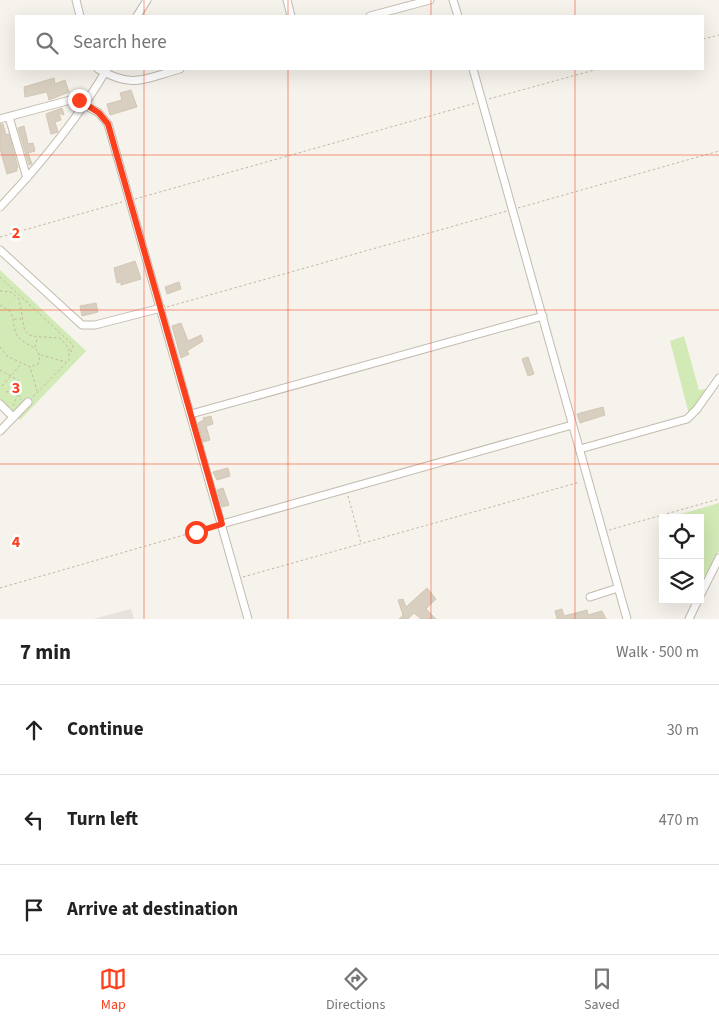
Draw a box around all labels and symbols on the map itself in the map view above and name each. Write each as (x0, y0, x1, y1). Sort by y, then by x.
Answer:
route end (68, 89, 91, 112)
text: 2 (12, 222, 20, 244)
text: 3 (12, 377, 20, 399)
route start (185, 521, 208, 544)
text: 4 (12, 531, 21, 553)

